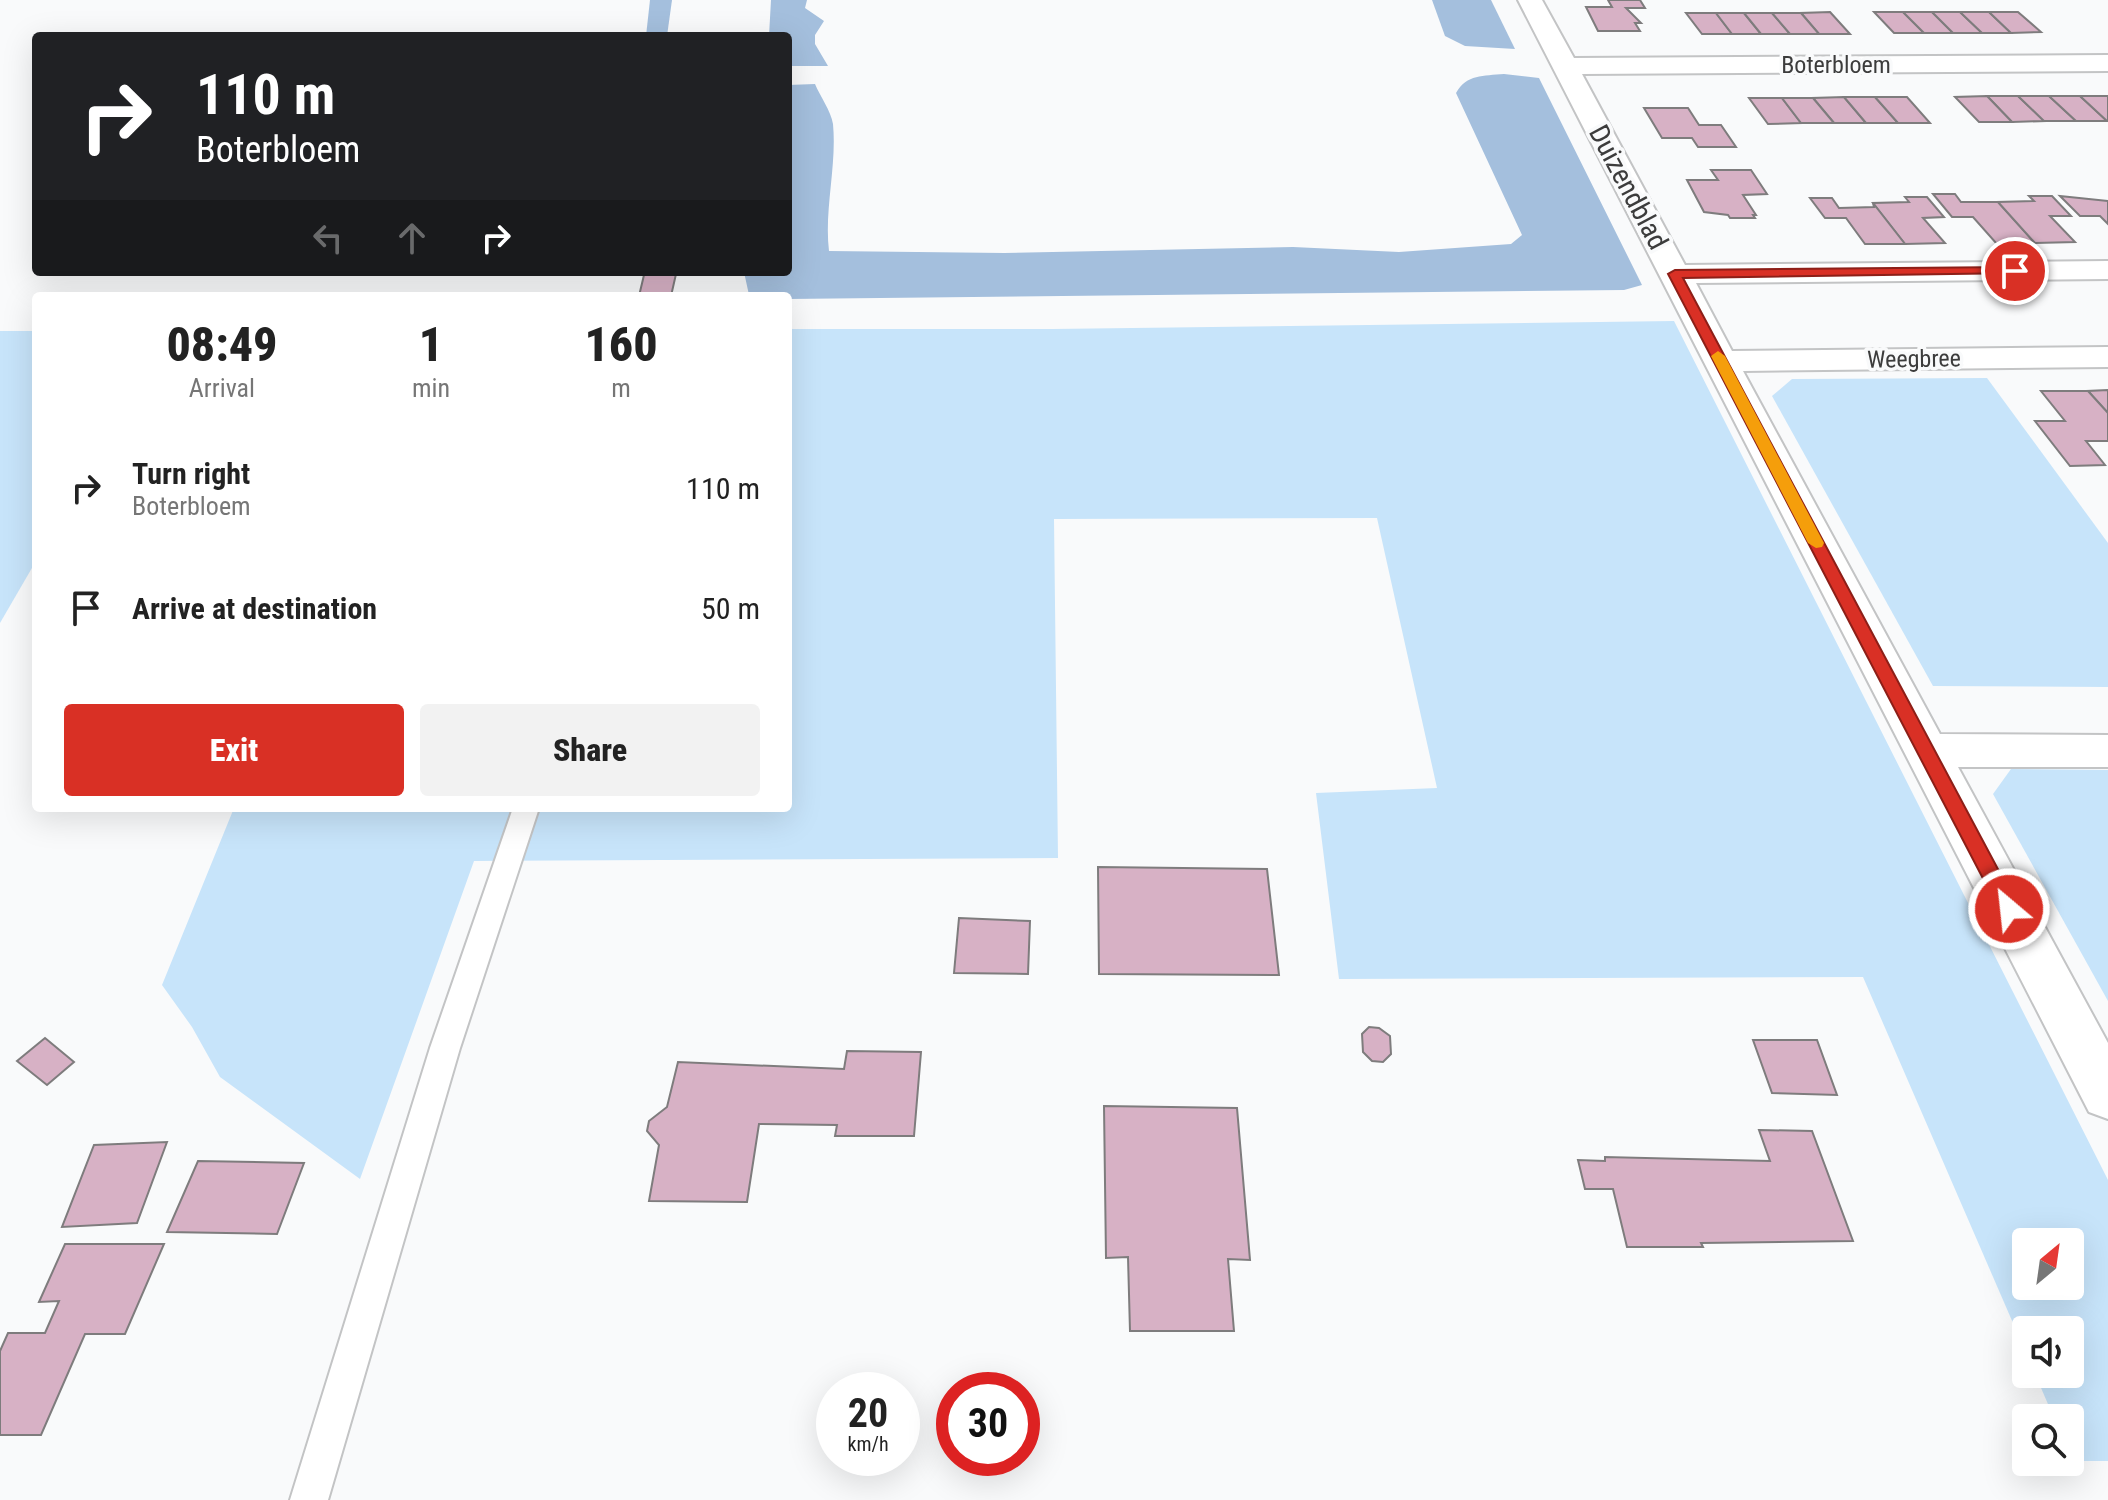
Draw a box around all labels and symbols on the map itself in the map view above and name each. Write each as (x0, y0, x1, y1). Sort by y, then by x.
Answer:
street label: Boterbloem (1781, 51, 1891, 79)
street label: Duizendblad (1582, 119, 1675, 255)
pin (1981, 237, 2049, 305)
street label: Weegbree (1867, 344, 1961, 374)
position arrow (1967, 867, 2051, 951)
north arrow (2012, 1228, 2084, 1300)
speed limit sign: 30 (936, 1372, 1040, 1476)

